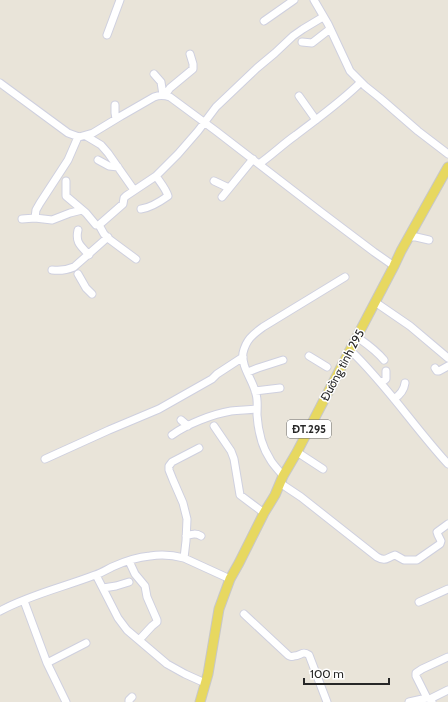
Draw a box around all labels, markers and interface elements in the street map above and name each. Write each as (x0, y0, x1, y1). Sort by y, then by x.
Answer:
street label: Đường tỉnh 295 (317, 327, 367, 403)
road number: ĐT.295 (287, 420, 331, 438)
scale bar (304, 660, 389, 686)
text: 100 m (310, 666, 344, 681)

